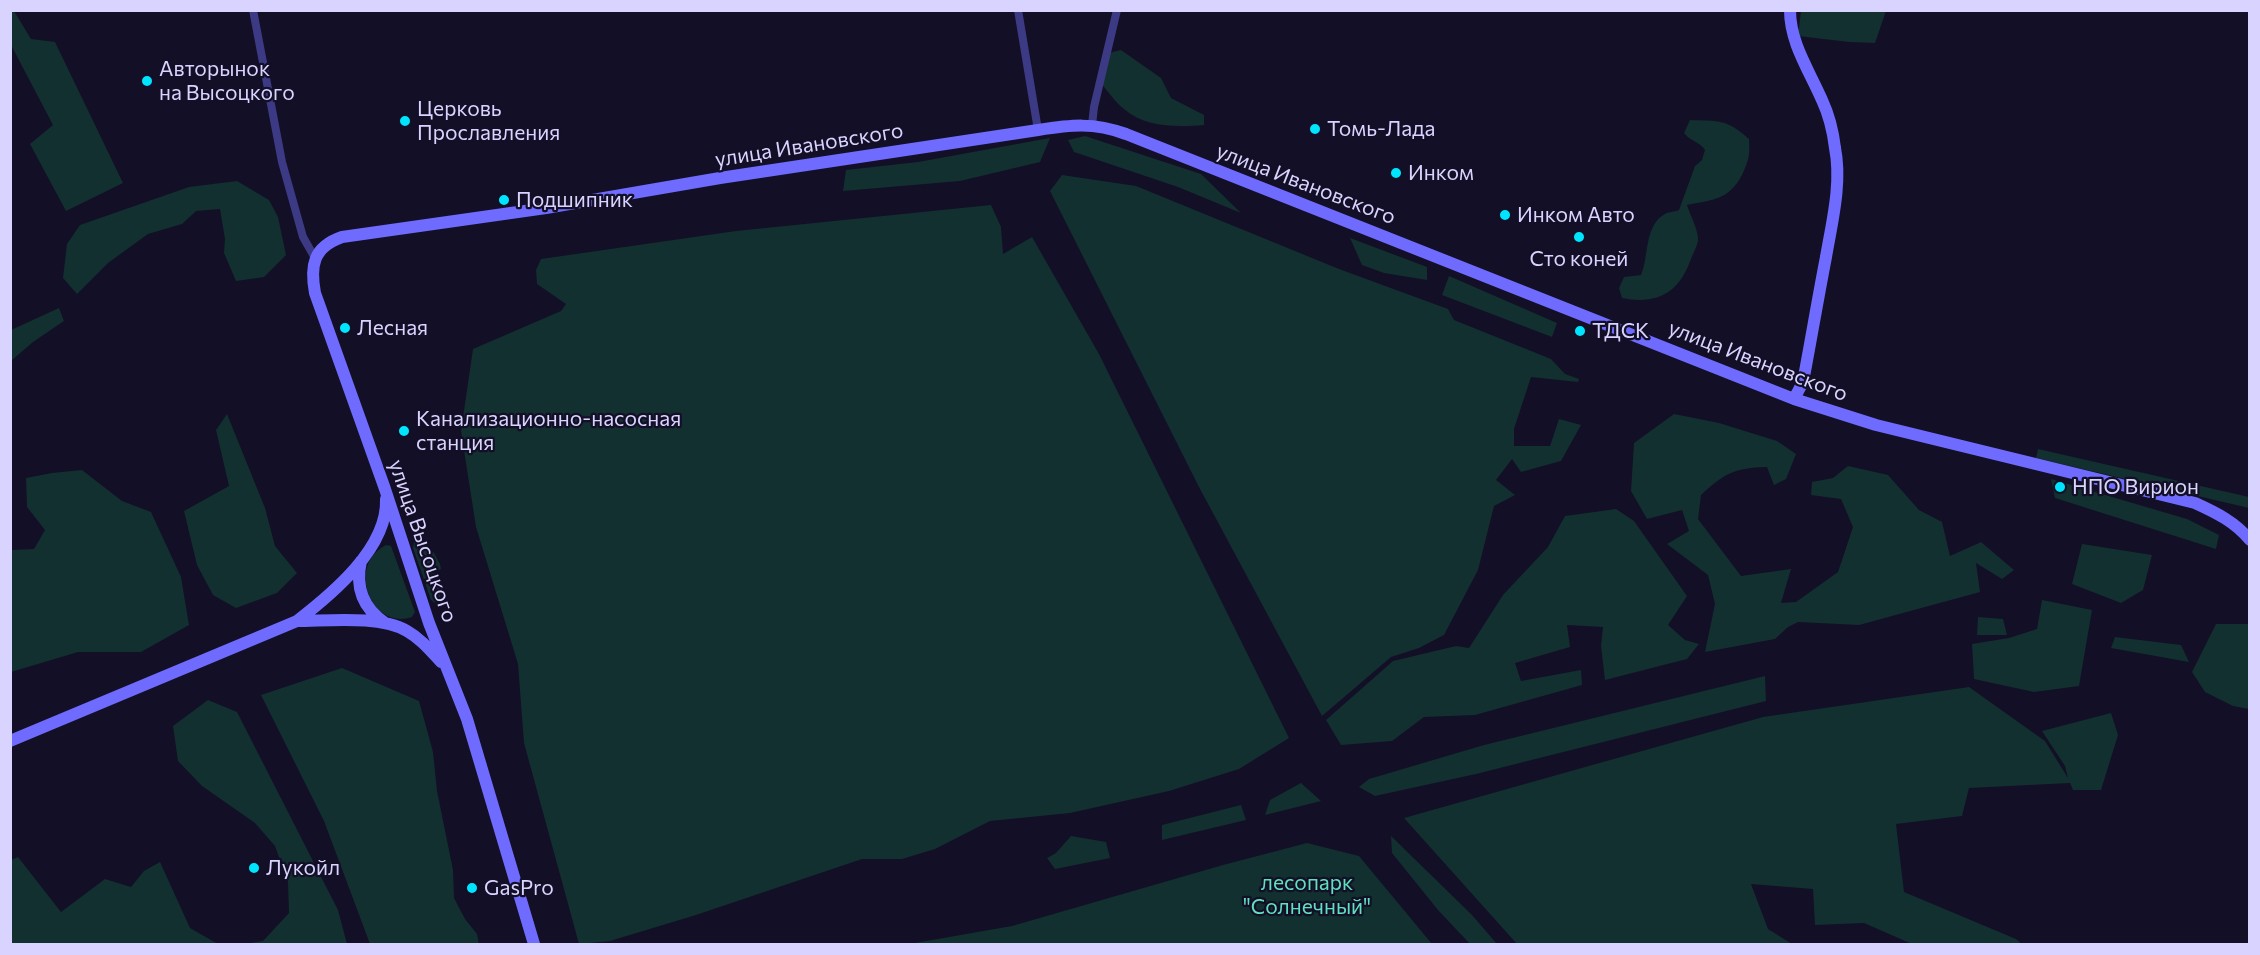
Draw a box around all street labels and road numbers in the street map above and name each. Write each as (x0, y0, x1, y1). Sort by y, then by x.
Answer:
street label: улица Ивановского (713, 118, 905, 172)
street label: улица Ивановского (1213, 138, 1399, 230)
street label: улица Ивановского (1665, 315, 1851, 407)
street label: улица Высоцкого (383, 456, 463, 626)

